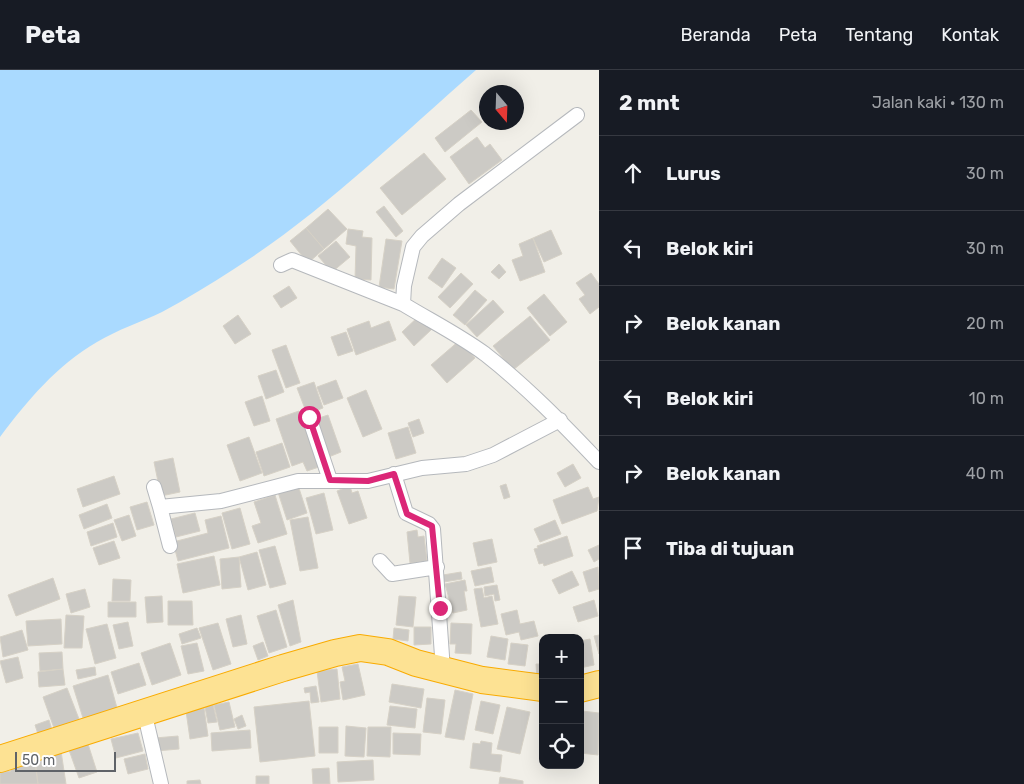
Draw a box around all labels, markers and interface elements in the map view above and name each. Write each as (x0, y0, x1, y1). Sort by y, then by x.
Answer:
text: Peta (25, 21, 81, 49)
text: Beranda (680, 24, 751, 46)
text: Peta (779, 24, 817, 46)
text: Tentang (845, 24, 913, 46)
text: Kontak (941, 24, 999, 46)
north arrow (479, 85, 524, 130)
text: 2 mnt (619, 90, 680, 115)
text: Jalan kaki · 130 m (872, 93, 1004, 112)
icon: ahead (619, 159, 647, 187)
text: Lurus (666, 162, 721, 185)
text: 30 m (966, 164, 1004, 183)
icon: left (619, 234, 647, 262)
text: Belok kiri (666, 237, 753, 260)
text: 30 m (966, 239, 1004, 258)
icon: right (619, 309, 647, 337)
text: Belok kanan (666, 312, 781, 335)
text: 20 m (966, 314, 1004, 333)
icon: left (619, 384, 647, 412)
text: Belok kiri (666, 387, 753, 410)
text: 10 m (969, 389, 1004, 408)
route start (298, 406, 321, 429)
icon: right (619, 459, 647, 487)
text: Belok kanan (666, 462, 781, 485)
text: 40 m (966, 464, 1004, 483)
icon: arrive (619, 534, 647, 562)
text: Tiba di tujuan (666, 537, 794, 560)
route end (429, 597, 452, 620)
map controls (539, 634, 584, 769)
button: + (539, 634, 584, 679)
button: − (539, 679, 584, 724)
button: locate (539, 724, 584, 769)
scale bar (15, 749, 116, 772)
text: 50 m (22, 752, 55, 769)

